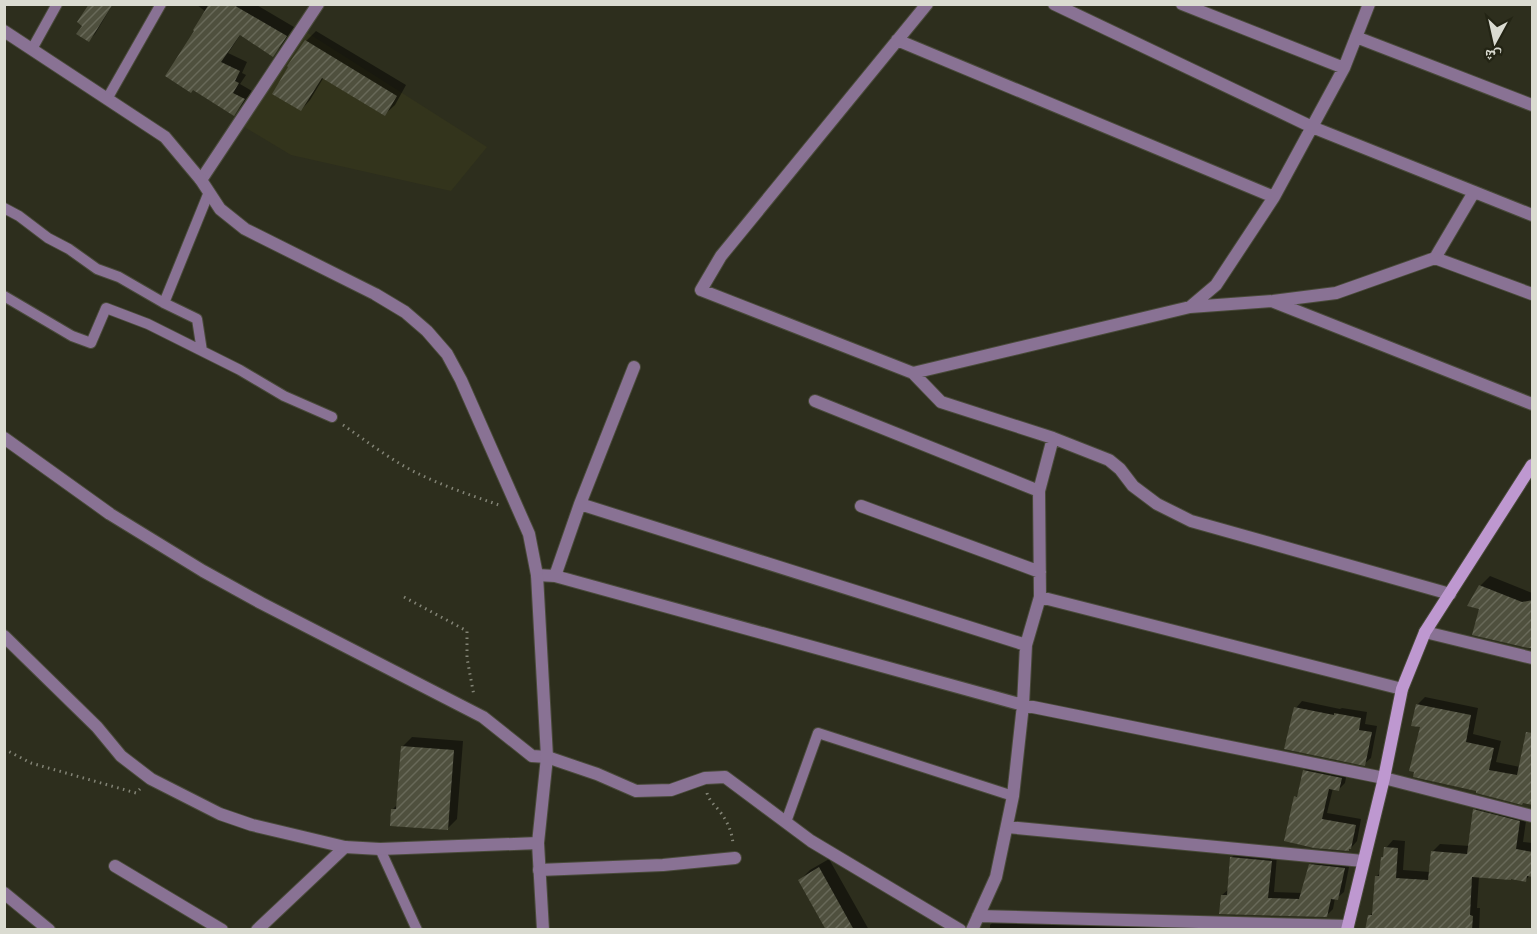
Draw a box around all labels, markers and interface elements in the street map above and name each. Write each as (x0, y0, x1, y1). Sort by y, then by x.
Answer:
north arrow (1465, 12, 1525, 72)
text: ش (1483, 44, 1503, 66)

